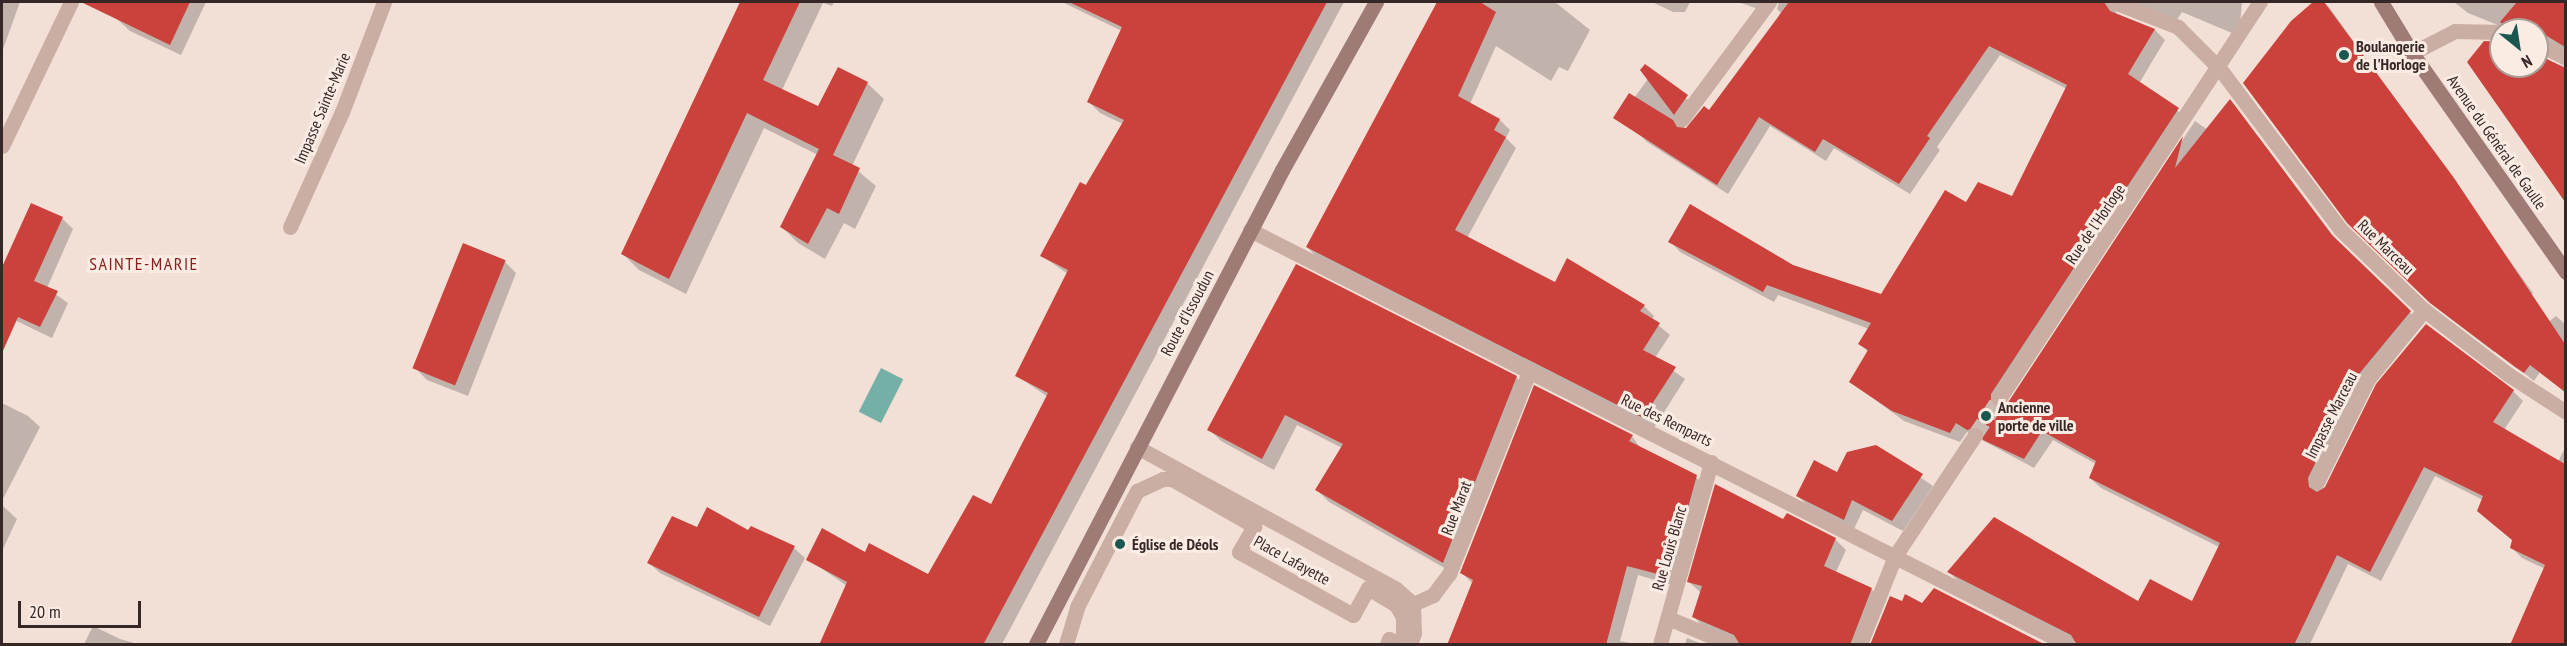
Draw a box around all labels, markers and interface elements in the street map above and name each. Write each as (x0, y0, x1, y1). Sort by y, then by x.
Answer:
north arrow (2489, 18, 2549, 78)
place label: Boulangerie de l'Horloge (2356, 36, 2426, 74)
marker: Boulangerie de l'Horloge (2337, 48, 2351, 62)
street label: Impasse Sainte-Marie (290, 50, 354, 166)
text: N (2518, 51, 2536, 73)
street label: Avenue du Général de Gaulle (2443, 71, 2551, 213)
street label: Rue de l'Horloge (2061, 180, 2129, 268)
street label: Rue Marceau (2354, 215, 2418, 279)
district label: SAINTE-MARIE (89, 253, 199, 275)
street label: Route d'Issoudun (1156, 267, 1218, 359)
street label: Impasse Marceau (2301, 368, 2361, 462)
street label: Rue des Remparts (1618, 390, 1716, 450)
place label: Ancienne porte de ville (1998, 397, 2074, 435)
marker: Ancienne porte de ville (1979, 409, 1993, 423)
street label: Rue Marat (1437, 478, 1475, 538)
street label: Rue Louis Blanc (1648, 504, 1690, 592)
street label: Place Lafayette (1251, 531, 1333, 589)
place label: Église de Déols (1132, 534, 1218, 554)
marker: Église de Déols (1113, 537, 1127, 551)
scale bar (21, 589, 144, 627)
text: 20 m (29, 600, 61, 623)

